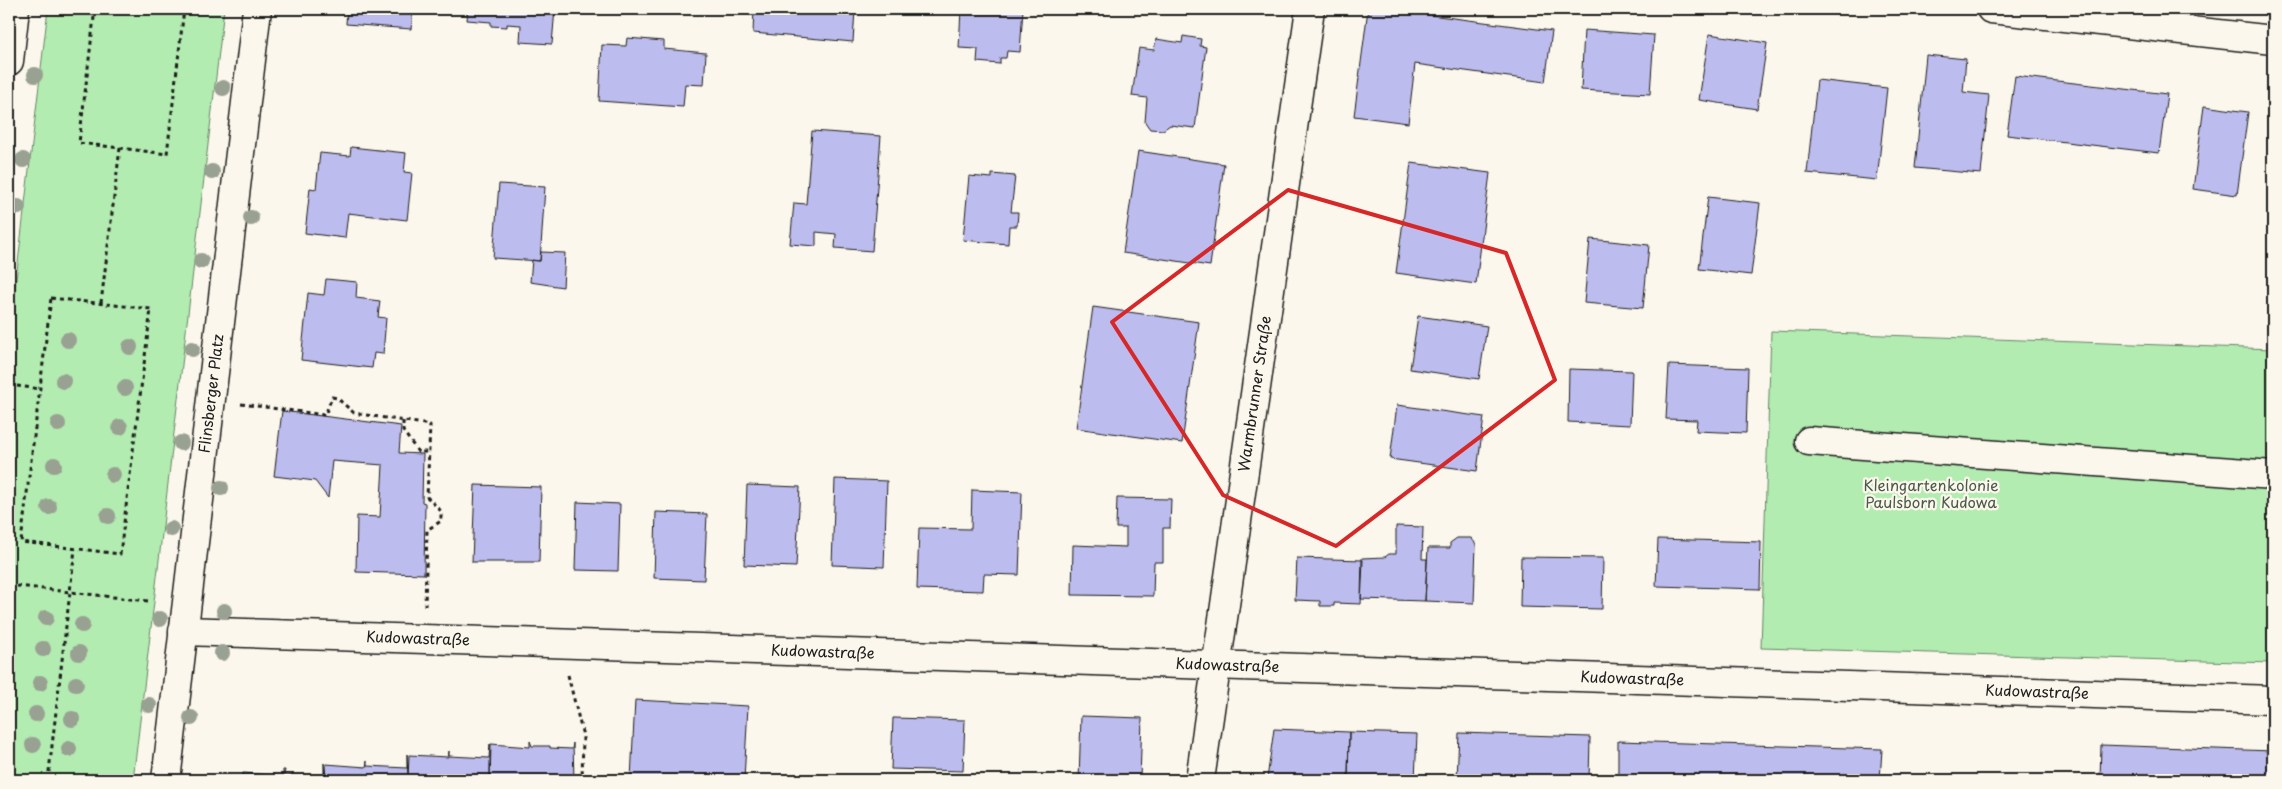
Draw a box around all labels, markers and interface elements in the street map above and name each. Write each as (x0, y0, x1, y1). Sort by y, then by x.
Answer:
street label: Warmbrunner Straße (1231, 314, 1276, 473)
street label: Flinsberger Platz (192, 333, 229, 454)
park label: Kleingartenkolonie Paulsborn Kudowa (1864, 473, 1998, 513)
street label: Kudowastraße (366, 624, 470, 650)
street label: Kudowastraße (770, 637, 875, 664)
street label: Kudowastraße (1175, 651, 1280, 677)
street label: Kudowastraße (1580, 664, 1685, 691)
street label: Kudowastraße (1985, 677, 2089, 704)

